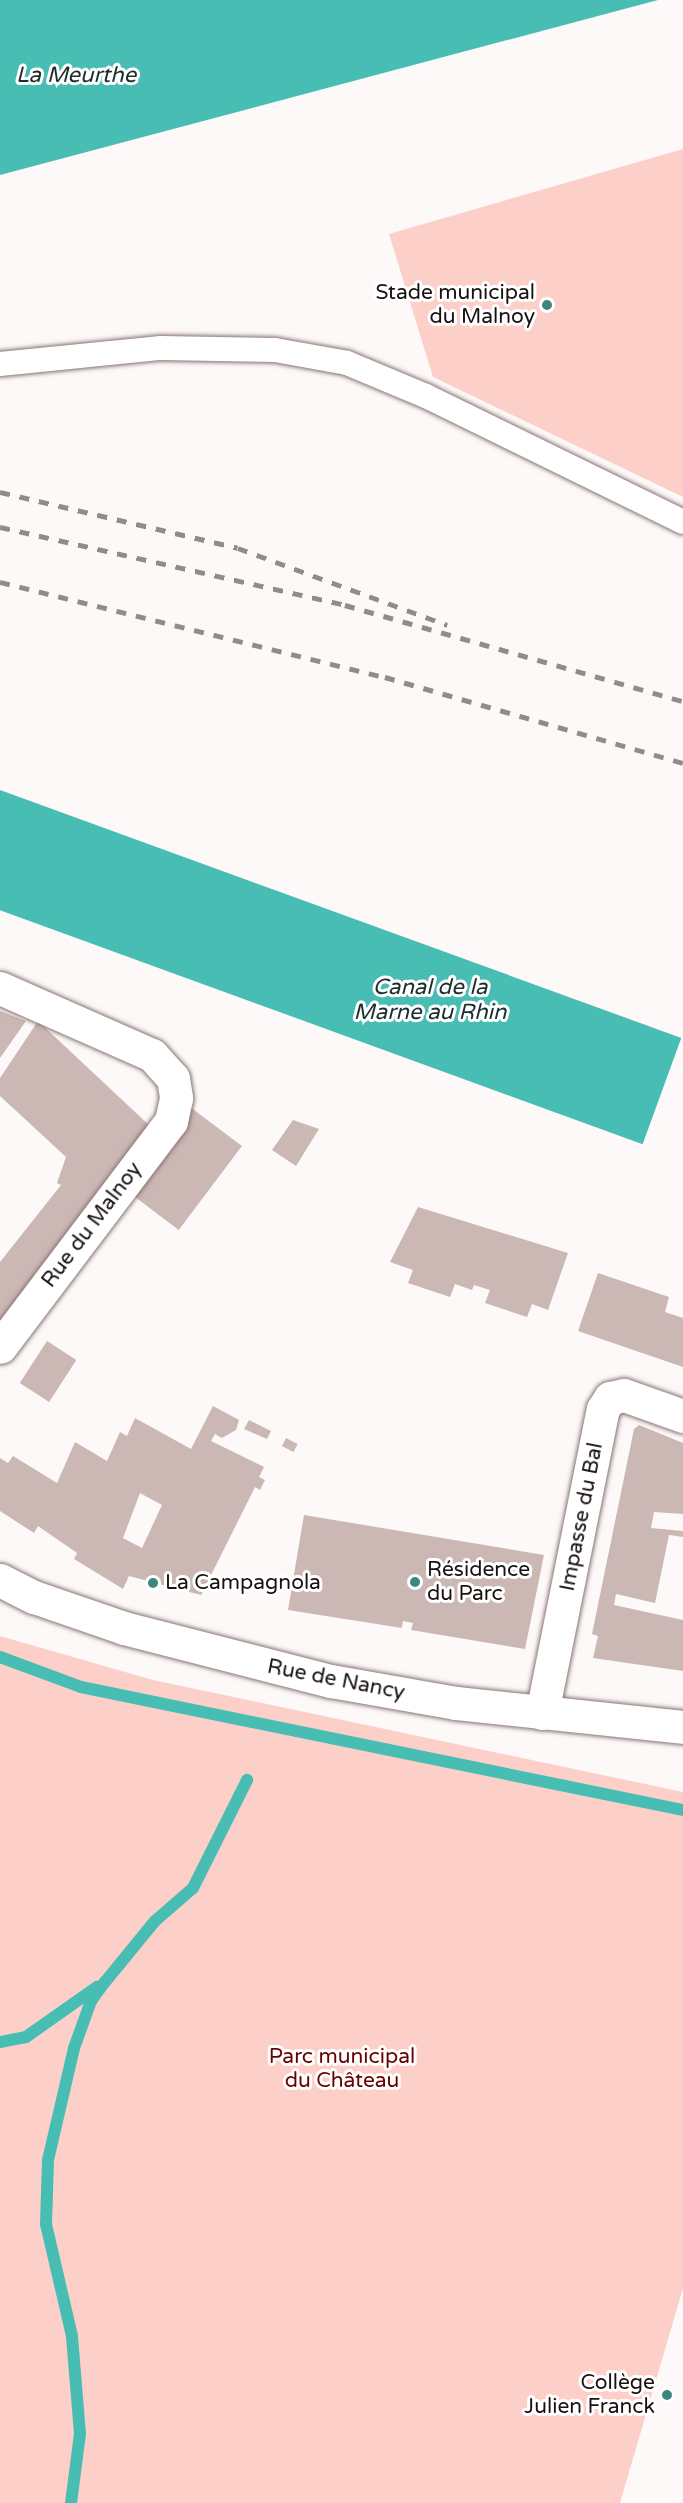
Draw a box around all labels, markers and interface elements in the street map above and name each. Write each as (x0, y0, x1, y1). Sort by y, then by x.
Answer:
water label: La Meurthe (16, 63, 136, 89)
place label: Stade municipal du Malnoy (375, 280, 535, 330)
marker: Stade municipal du Malnoy (540, 298, 554, 312)
water label: Canal de la Marne au Rhin (354, 974, 506, 1026)
street label: Rue du Malnoy (37, 1157, 147, 1293)
street label: Impasse du Bal (555, 1441, 609, 1593)
place label: Résidence du Parc (427, 1557, 530, 1607)
place label: La Campagnola (165, 1570, 321, 1596)
marker: Résidence du Parc (408, 1575, 422, 1589)
marker: La Campagnola (146, 1576, 160, 1590)
street label: Rue de Nancy (265, 1654, 407, 1706)
park label: Parc municipal du Château (269, 2044, 415, 2094)
place label: Collège Julien Franck (524, 2370, 655, 2420)
marker: Collège Julien Franck (660, 2388, 674, 2402)

